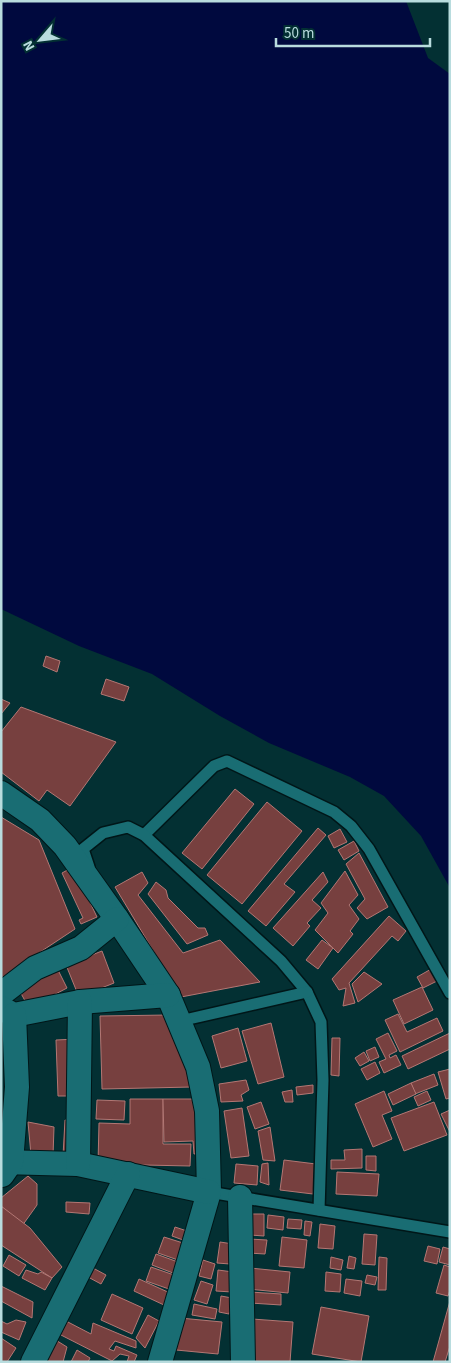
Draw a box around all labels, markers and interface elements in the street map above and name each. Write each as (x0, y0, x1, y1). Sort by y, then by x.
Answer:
north arrow (15, 15, 65, 65)
scale bar (276, 15, 430, 47)
text: 50 m (284, 23, 314, 44)
text: N (18, 37, 40, 54)

